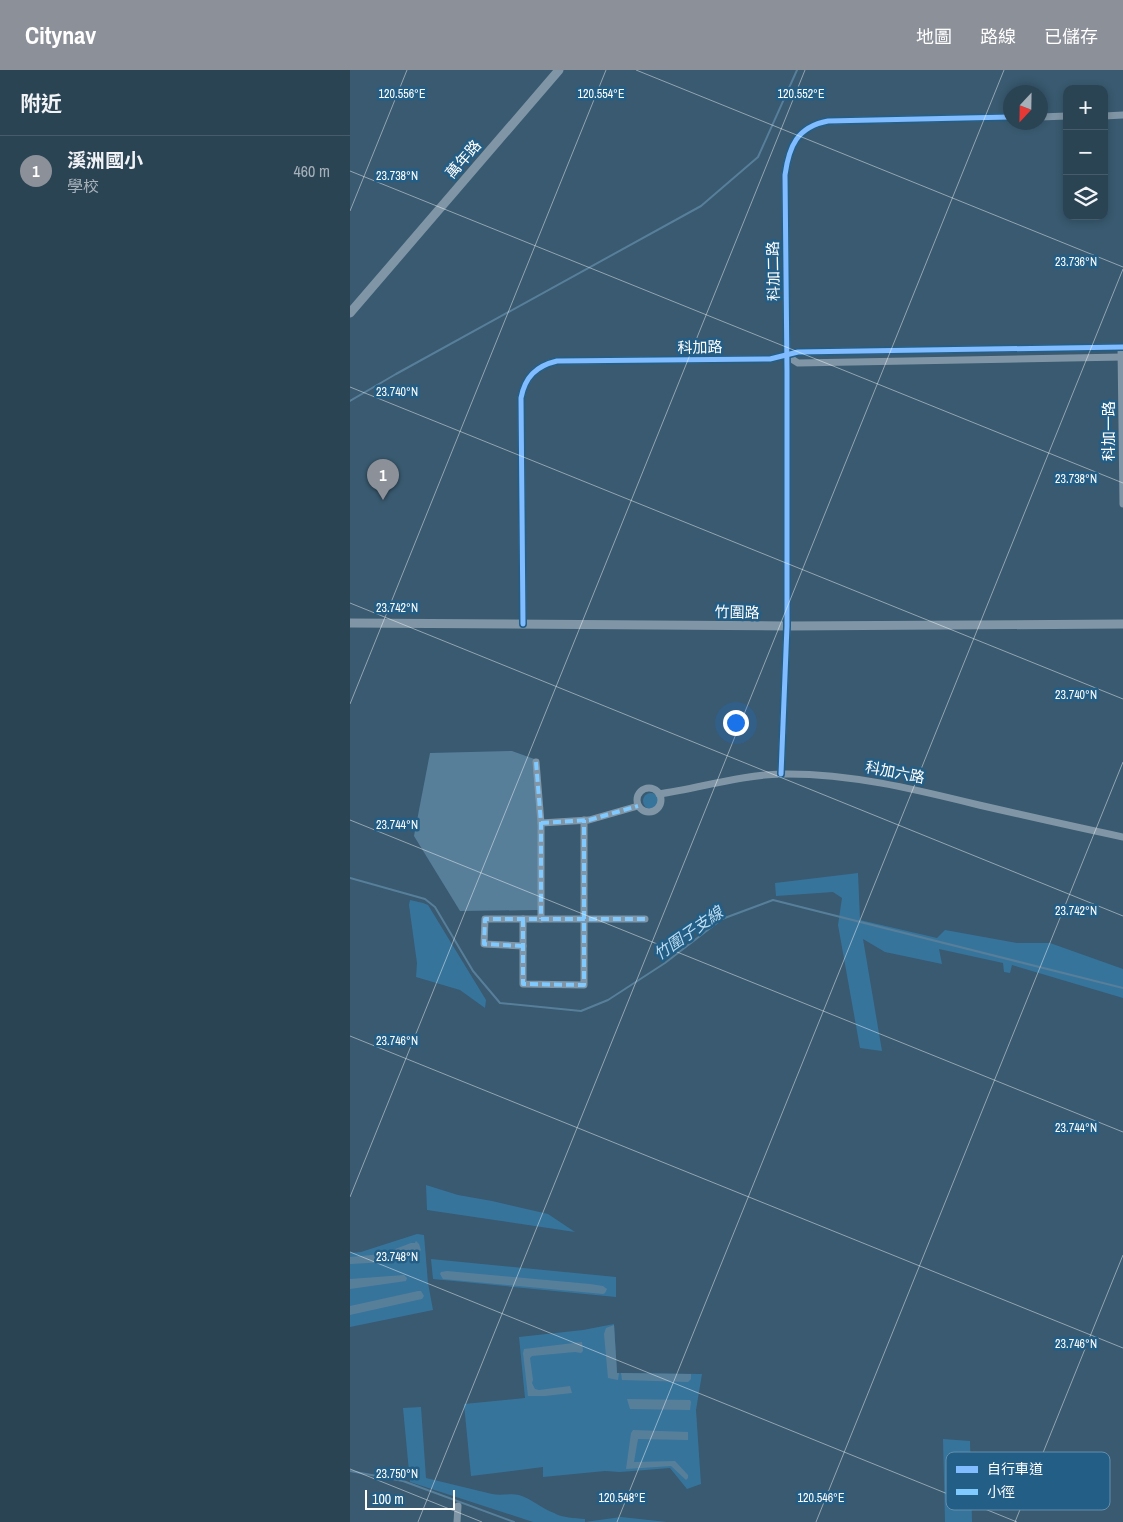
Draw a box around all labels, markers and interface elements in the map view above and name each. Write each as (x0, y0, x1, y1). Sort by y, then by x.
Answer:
text: Citynav (25, 19, 96, 51)
text: 地圖 (916, 24, 952, 49)
text: 路線 (980, 24, 1016, 49)
text: 已儲存 (1044, 24, 1098, 49)
north arrow (1003, 85, 1048, 130)
map controls (1063, 85, 1108, 220)
button: + (1063, 85, 1108, 130)
text: 120.556°E (379, 86, 425, 102)
text: 120.554°E (578, 86, 624, 102)
text: 120.552°E (778, 86, 824, 102)
text: 附近 (20, 89, 62, 118)
button: − (1063, 130, 1108, 175)
street label: 萬年路 (440, 135, 486, 183)
text: 溪洲國小 (67, 147, 143, 173)
text: 1 (32, 160, 40, 182)
text: 460 m (294, 160, 330, 182)
text: 23.738°N (376, 168, 418, 184)
text: 學校 (67, 175, 99, 197)
button: layers (1063, 175, 1108, 220)
street label: 科加二路 (762, 241, 784, 301)
text: 23.736°N (1055, 254, 1097, 270)
street label: 科加路 (677, 336, 723, 358)
text: 23.740°N (376, 384, 418, 400)
street label: 科加一路 (1098, 401, 1119, 461)
pin: 1 (367, 459, 399, 500)
text: 23.738°N (1055, 471, 1097, 487)
text: 23.742°N (376, 600, 418, 616)
street label: 竹圍路 (714, 601, 760, 623)
text: 23.740°N (1055, 687, 1097, 703)
your location (723, 710, 749, 736)
street label: 科加六路 (864, 756, 926, 788)
text: 23.744°N (376, 817, 418, 833)
water label: 竹圍子支線 (649, 900, 729, 965)
text: 23.742°N (1055, 903, 1097, 919)
text: 23.746°N (376, 1033, 418, 1049)
text: 23.744°N (1055, 1120, 1097, 1136)
text: 23.748°N (376, 1249, 418, 1265)
text: 23.746°N (1055, 1336, 1097, 1352)
legend (946, 1452, 1110, 1510)
text: 自行車道 (987, 1460, 1043, 1478)
text: 23.750°N (376, 1466, 418, 1482)
text: 小徑 (987, 1483, 1015, 1501)
scale bar (365, 1487, 455, 1510)
text: 100 m (372, 1490, 404, 1508)
text: 120.548°E (599, 1490, 645, 1506)
text: 120.546°E (798, 1490, 844, 1506)

